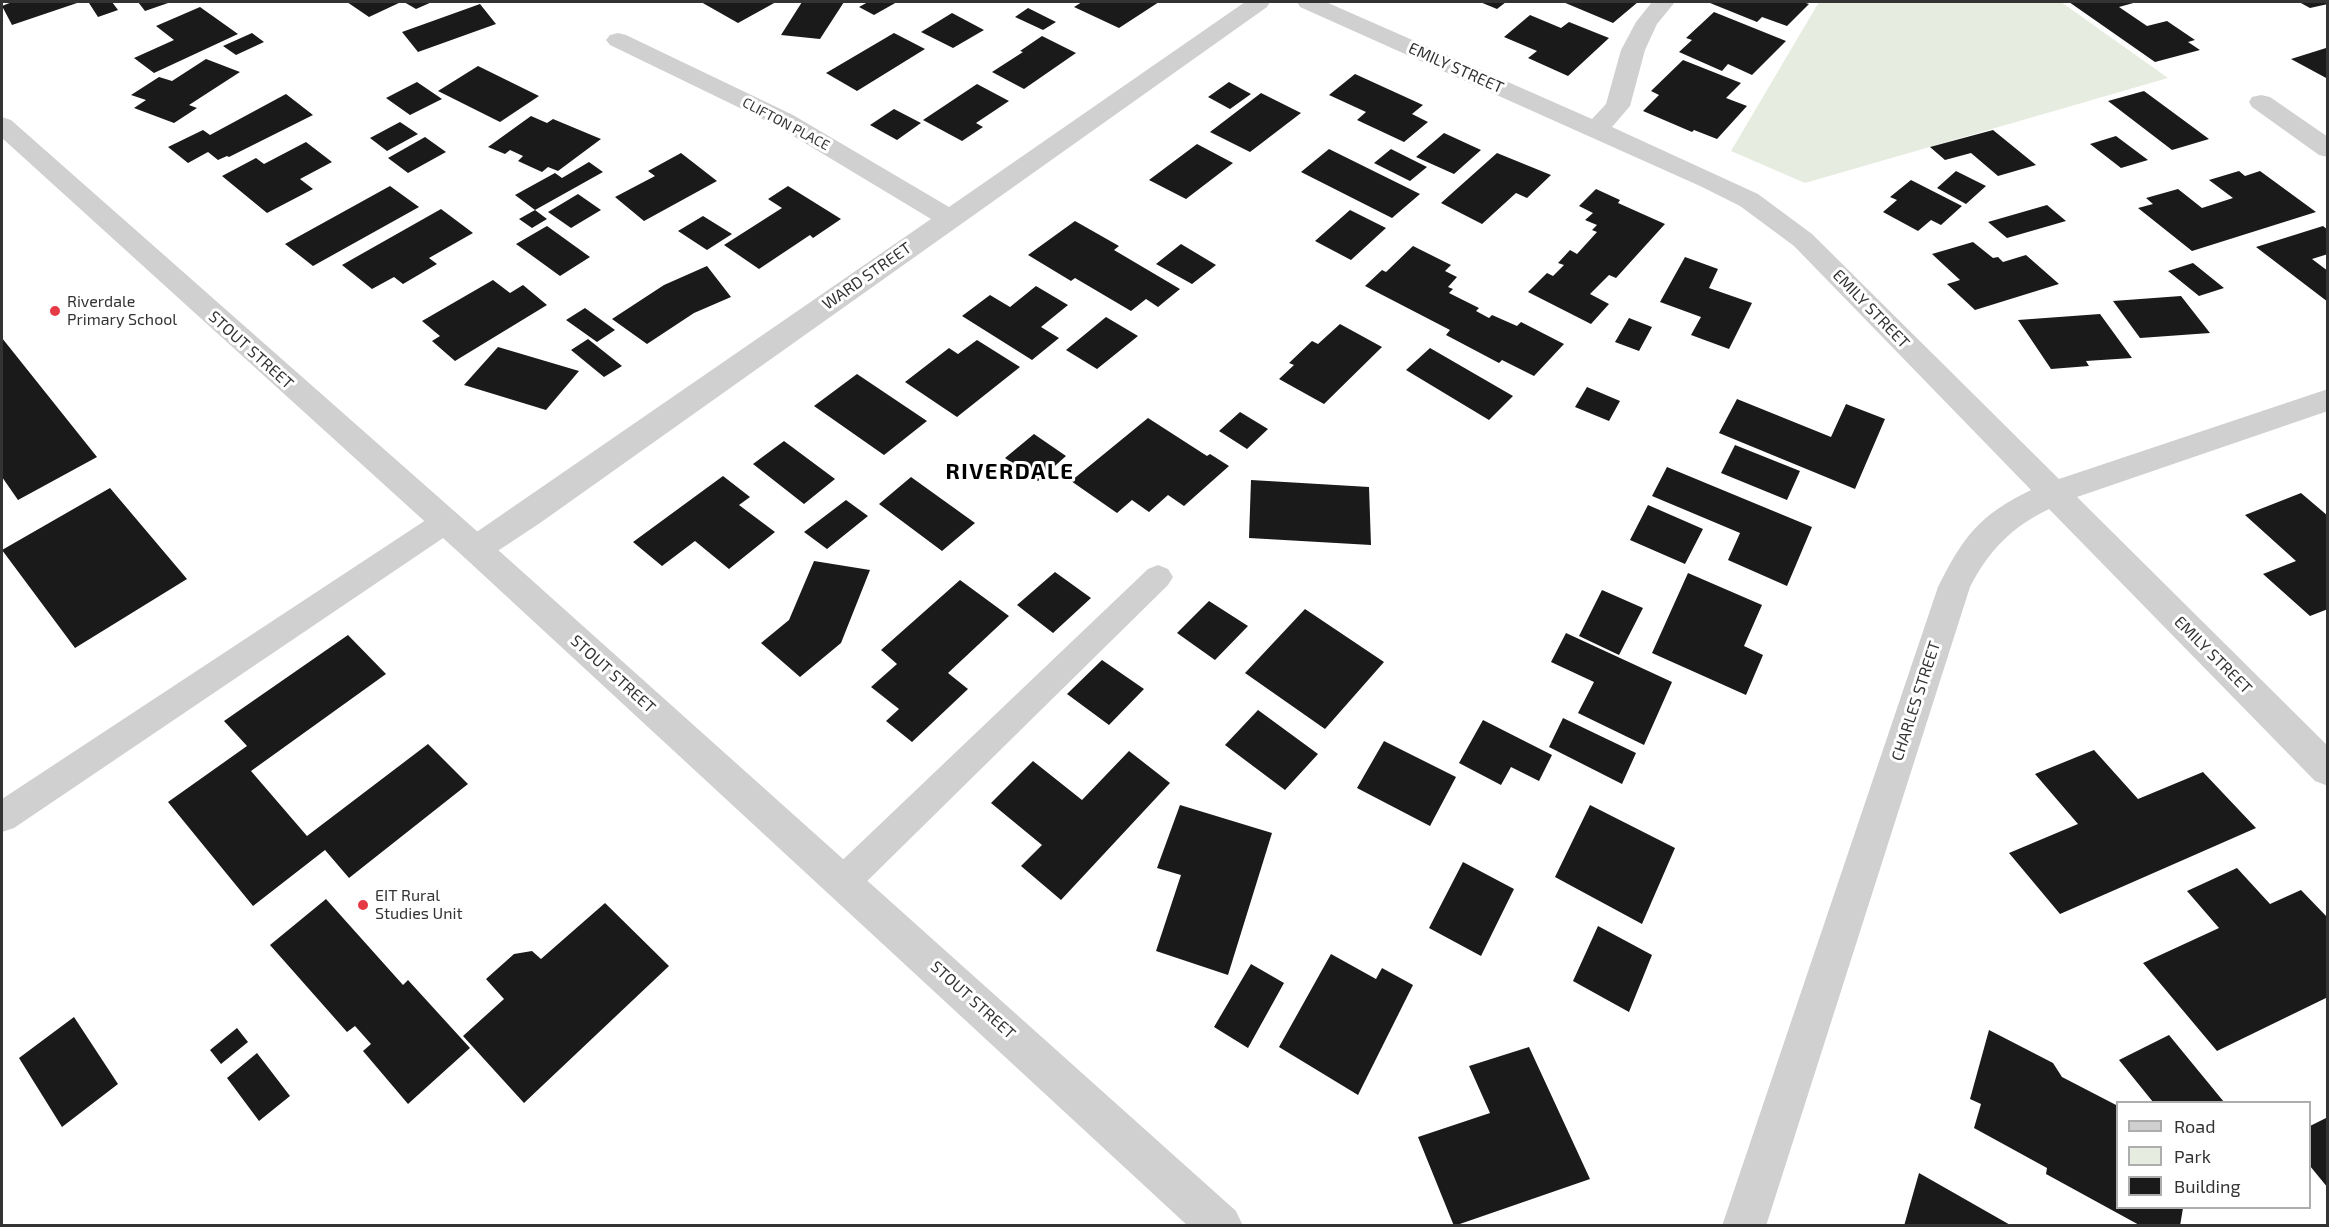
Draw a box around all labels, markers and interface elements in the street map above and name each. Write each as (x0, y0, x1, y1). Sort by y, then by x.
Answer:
street label: EMILY STREET (1406, 38, 1506, 98)
street label: CLIFTON PLACE (739, 94, 833, 154)
street label: WARD STREET (819, 238, 915, 314)
street label: EMILY STREET (1829, 266, 1913, 352)
place label: Riverdale Primary School (67, 292, 177, 330)
marker: Riverdale Primary School (48, 304, 62, 318)
street label: STOUT STREET (205, 307, 297, 393)
district label: RIVERDALE (946, 459, 1074, 485)
street label: EMILY STREET (2170, 612, 2256, 698)
street label: STOUT STREET (567, 631, 659, 717)
street label: CHARLES STREET (1888, 639, 1944, 763)
place label: EIT Rural Studies Unit (375, 886, 463, 924)
marker: EIT Rural Studies Unit (356, 898, 370, 912)
street label: STOUT STREET (927, 957, 1019, 1043)
legend (2116, 1101, 2311, 1209)
text: Road (2174, 1115, 2215, 1137)
text: Park (2174, 1145, 2211, 1167)
text: Building (2174, 1175, 2241, 1197)

